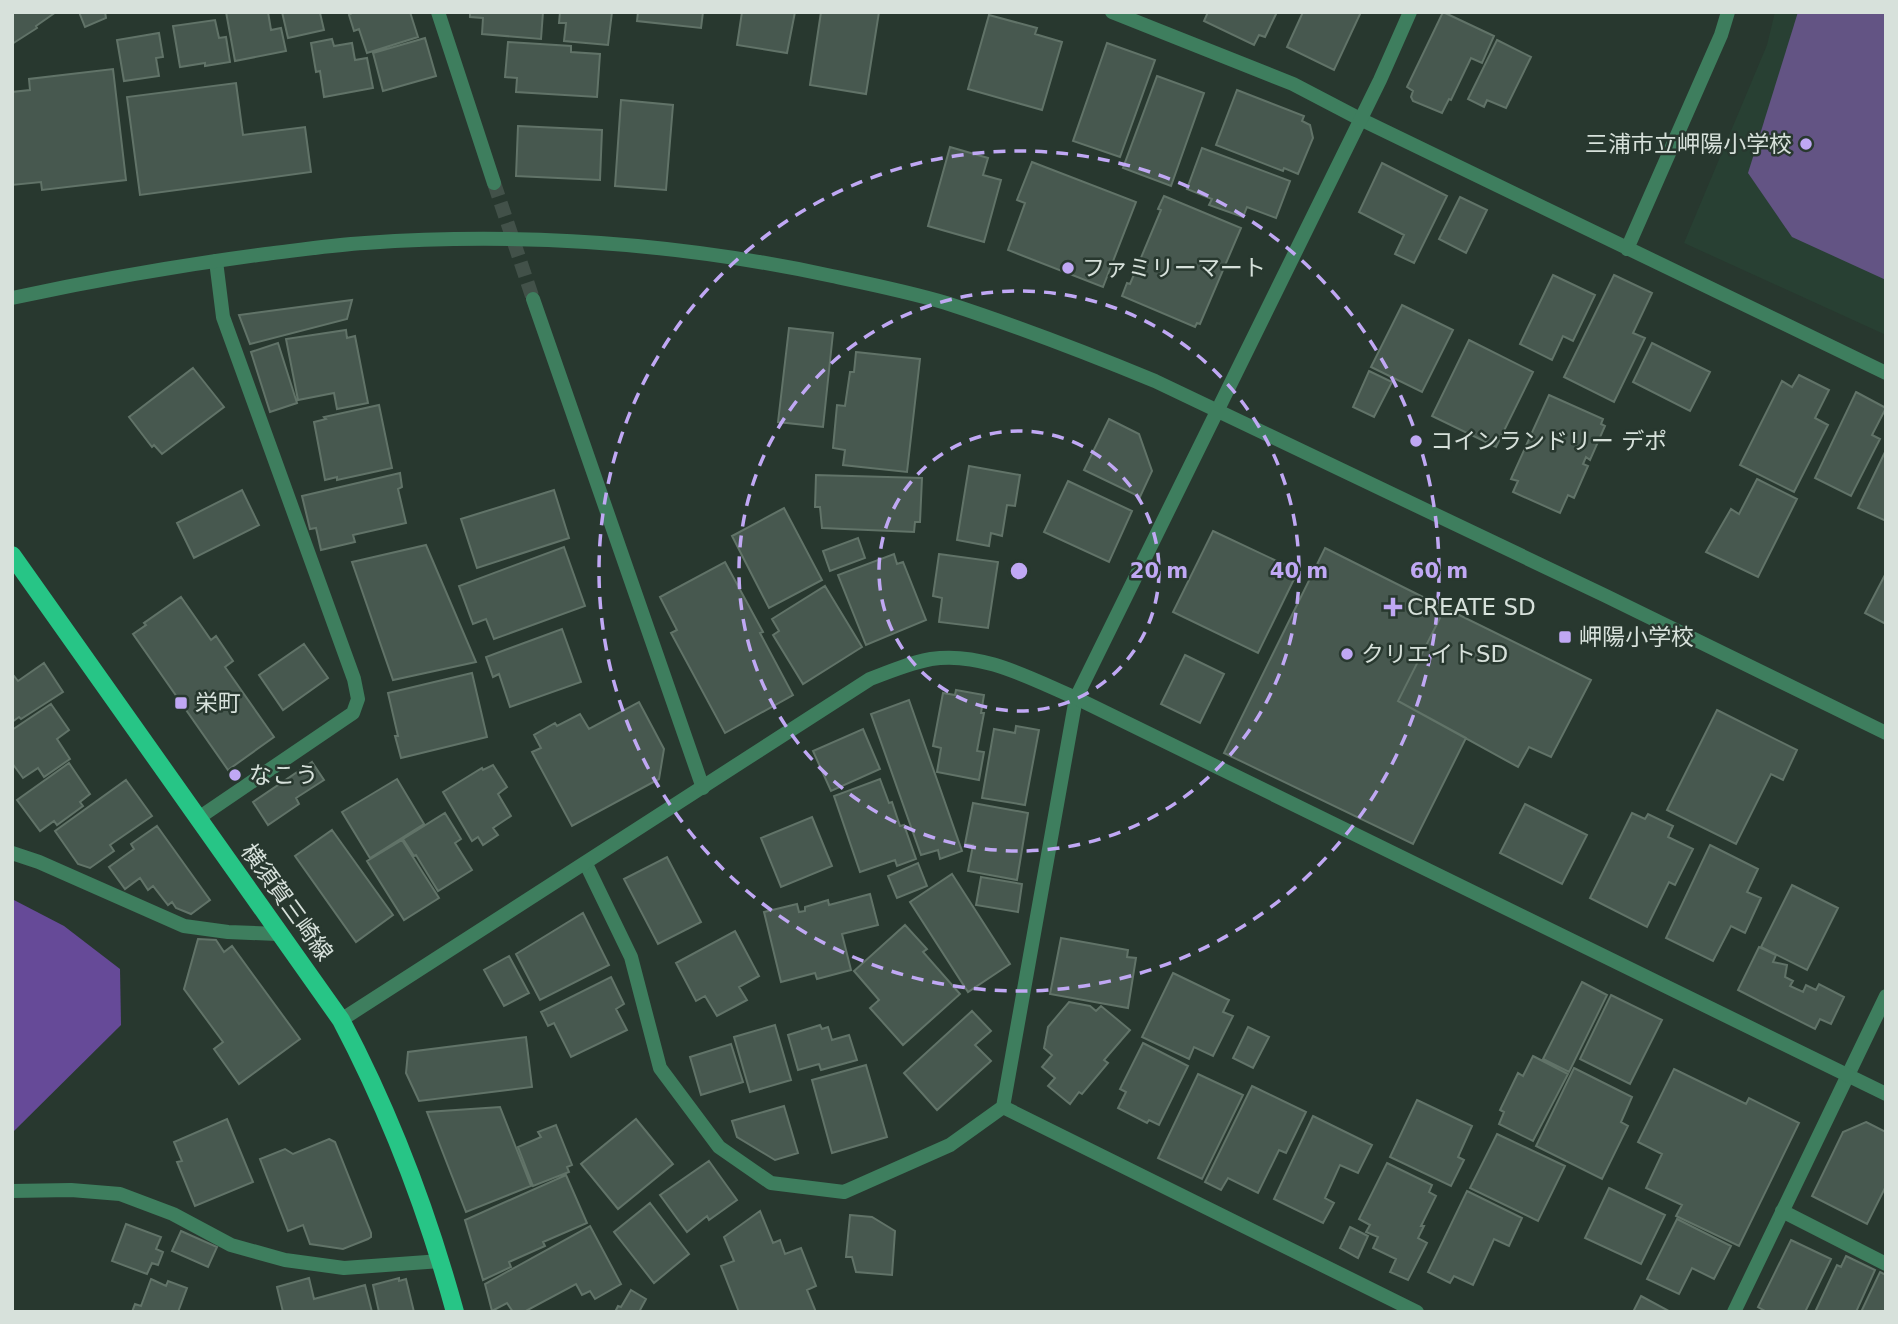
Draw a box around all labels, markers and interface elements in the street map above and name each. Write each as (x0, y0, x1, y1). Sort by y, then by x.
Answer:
place label: 三浦市立岬陽小学校 (1585, 131, 1792, 157)
marker: 三浦市立岬陽小学校 (1798, 136, 1814, 152)
place label: ファミリーマート (1082, 255, 1266, 281)
marker: ファミリーマート (1060, 260, 1076, 276)
place label: コインランドリー デポ (1430, 428, 1667, 454)
marker: コインランドリー デポ (1408, 433, 1424, 449)
centre of rings (1007, 559, 1031, 583)
text: 20 m (1130, 559, 1188, 583)
text: 40 m (1270, 559, 1328, 583)
text: 60 m (1410, 559, 1468, 583)
place label: CREATE SD (1407, 594, 1536, 620)
marker: CREATE SD (1385, 599, 1401, 615)
place label: 岬陽小学校 (1579, 624, 1694, 650)
marker: 岬陽小学校 (1557, 629, 1573, 645)
place label: クリエイトSD (1361, 641, 1508, 667)
marker: クリエイトSD (1339, 646, 1355, 662)
place label: 栄町 (195, 690, 241, 716)
marker: 栄町 (173, 695, 189, 711)
place label: なこう (249, 762, 318, 788)
marker: なこう (227, 767, 243, 783)
street label: 横須賀三崎線 (236, 839, 338, 965)

